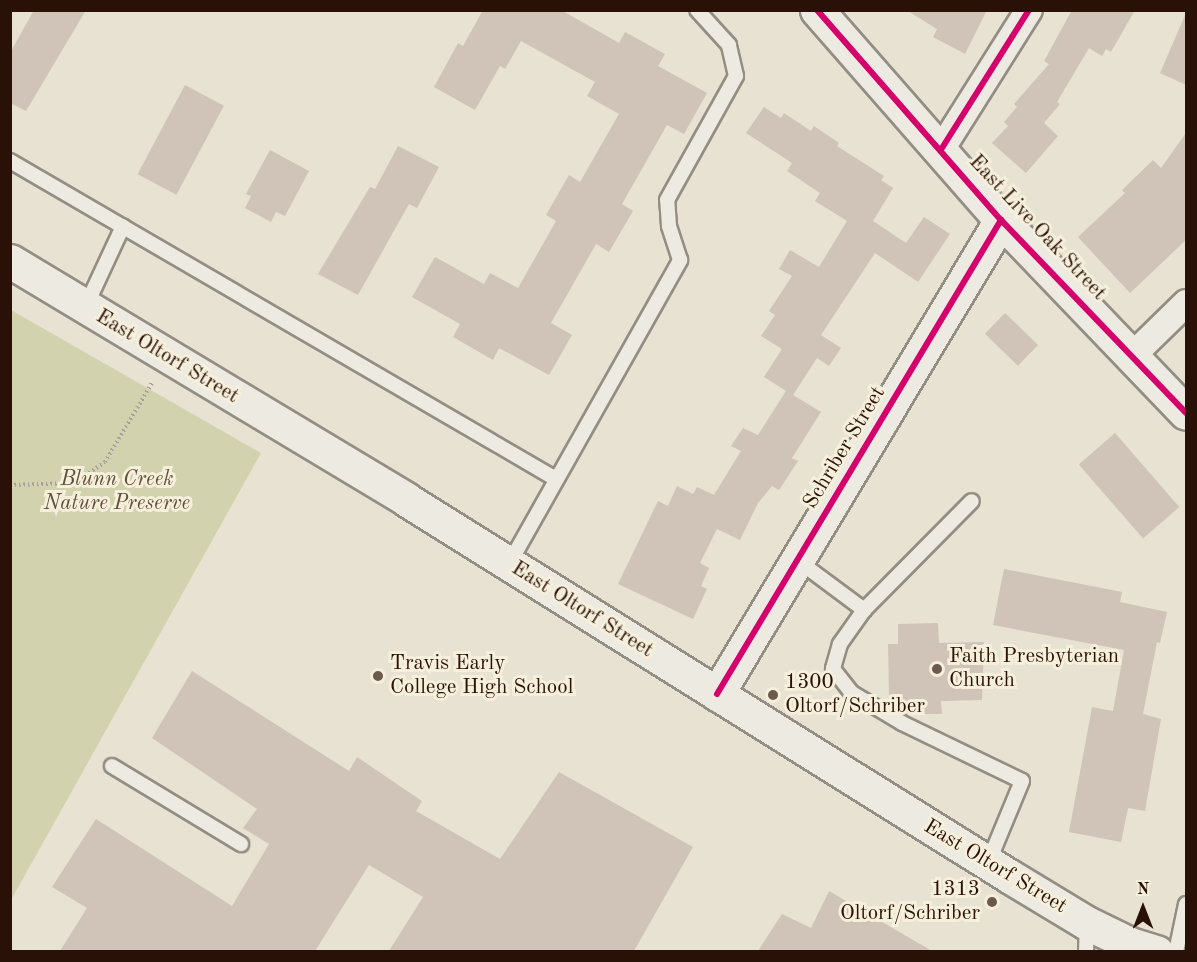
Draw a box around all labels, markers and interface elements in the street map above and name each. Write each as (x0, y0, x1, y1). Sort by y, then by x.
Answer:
street label: East Live Oak Street (963, 150, 1111, 306)
street label: East Oltorf Street (91, 304, 243, 410)
street label: Schriber Street (799, 382, 891, 514)
park label: Blunn Creek Nature Preserve (44, 467, 190, 517)
street label: East Oltorf Street (506, 556, 658, 664)
place label: Faith Presbyterian Church (949, 644, 1119, 694)
place label: Travis Early College High School (390, 651, 573, 701)
marker: Faith Presbyterian Church (930, 662, 944, 676)
marker: Travis Early College High School (371, 669, 385, 683)
place label: 1300 Oltorf/Schriber (785, 670, 925, 720)
marker: 1300 Oltorf/Schriber (766, 688, 780, 702)
street label: East Oltorf Street (919, 814, 1071, 920)
place label: 1313 Oltorf/Schriber (840, 877, 980, 927)
north arrow (1113, 878, 1173, 938)
text: N (1137, 882, 1149, 898)
marker: 1313 Oltorf/Schriber (985, 895, 999, 909)

